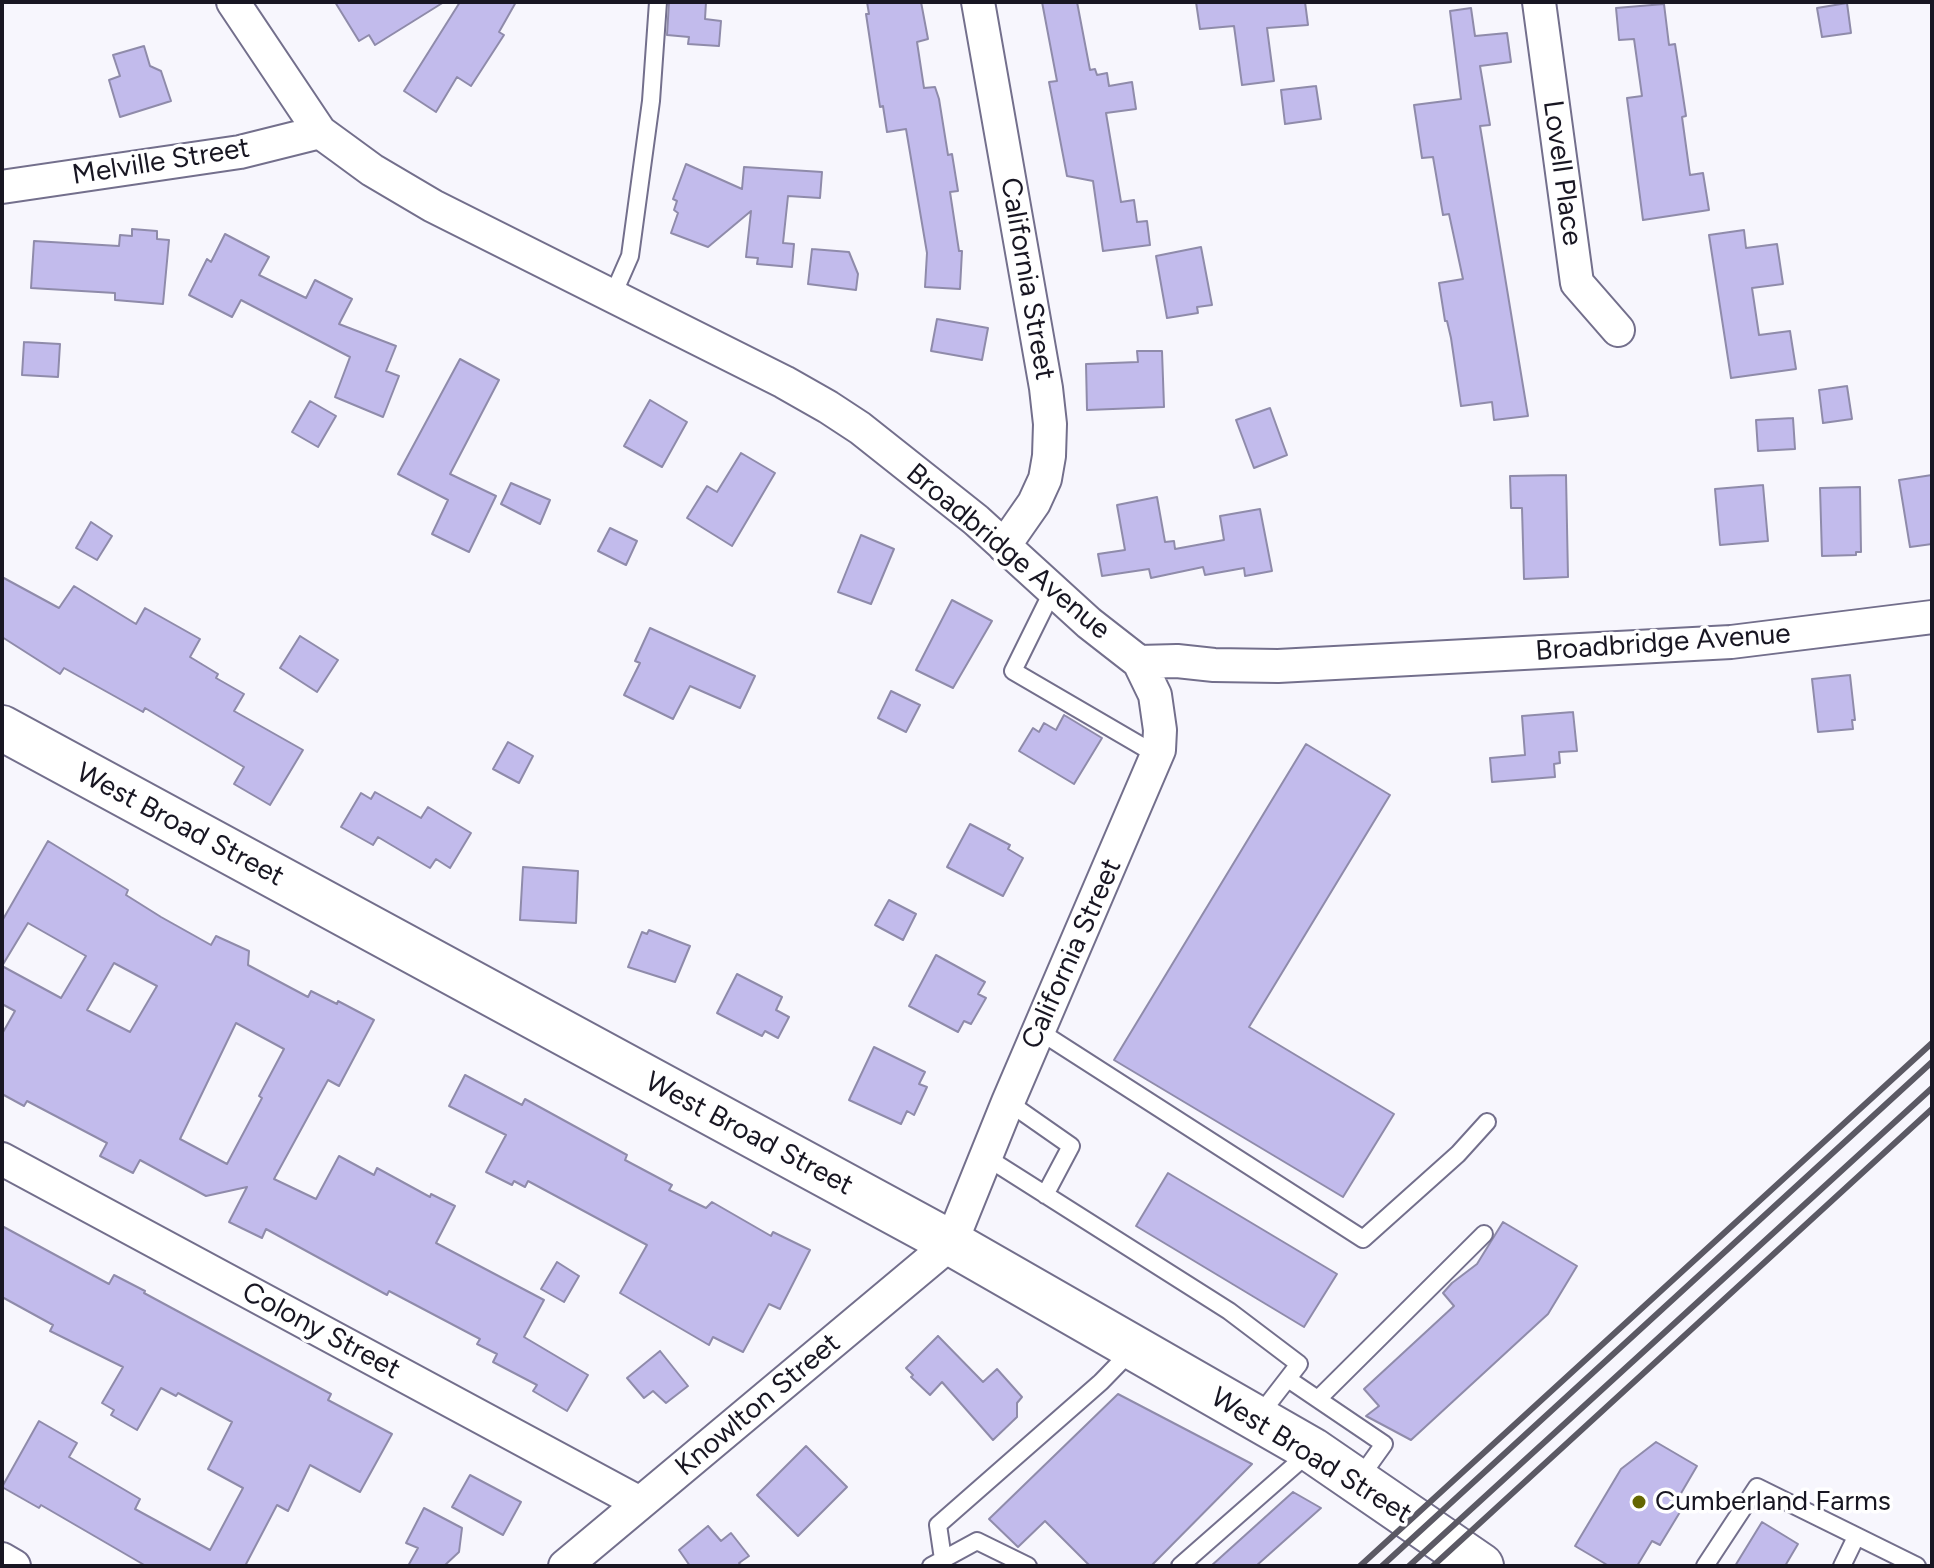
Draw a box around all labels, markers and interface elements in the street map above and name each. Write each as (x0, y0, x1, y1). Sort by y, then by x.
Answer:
street label: Lovell Place (1535, 98, 1589, 248)
street label: Melville Street (70, 131, 252, 193)
street label: California Street (993, 175, 1061, 383)
street label: Broadbridge Avenue (899, 457, 1117, 647)
street label: Broadbridge Avenue (1534, 617, 1792, 669)
street label: West Broad Street (70, 756, 290, 894)
street label: California Street (1015, 854, 1129, 1054)
street label: West Broad Street (639, 1065, 859, 1203)
street label: Colony Street (236, 1275, 406, 1387)
street label: Knowlton Street (669, 1326, 847, 1484)
street label: West Broad Street (1204, 1381, 1418, 1531)
place label: Cumberland Farms (1655, 1485, 1891, 1519)
marker: Cumberland Farms (1630, 1493, 1648, 1511)

